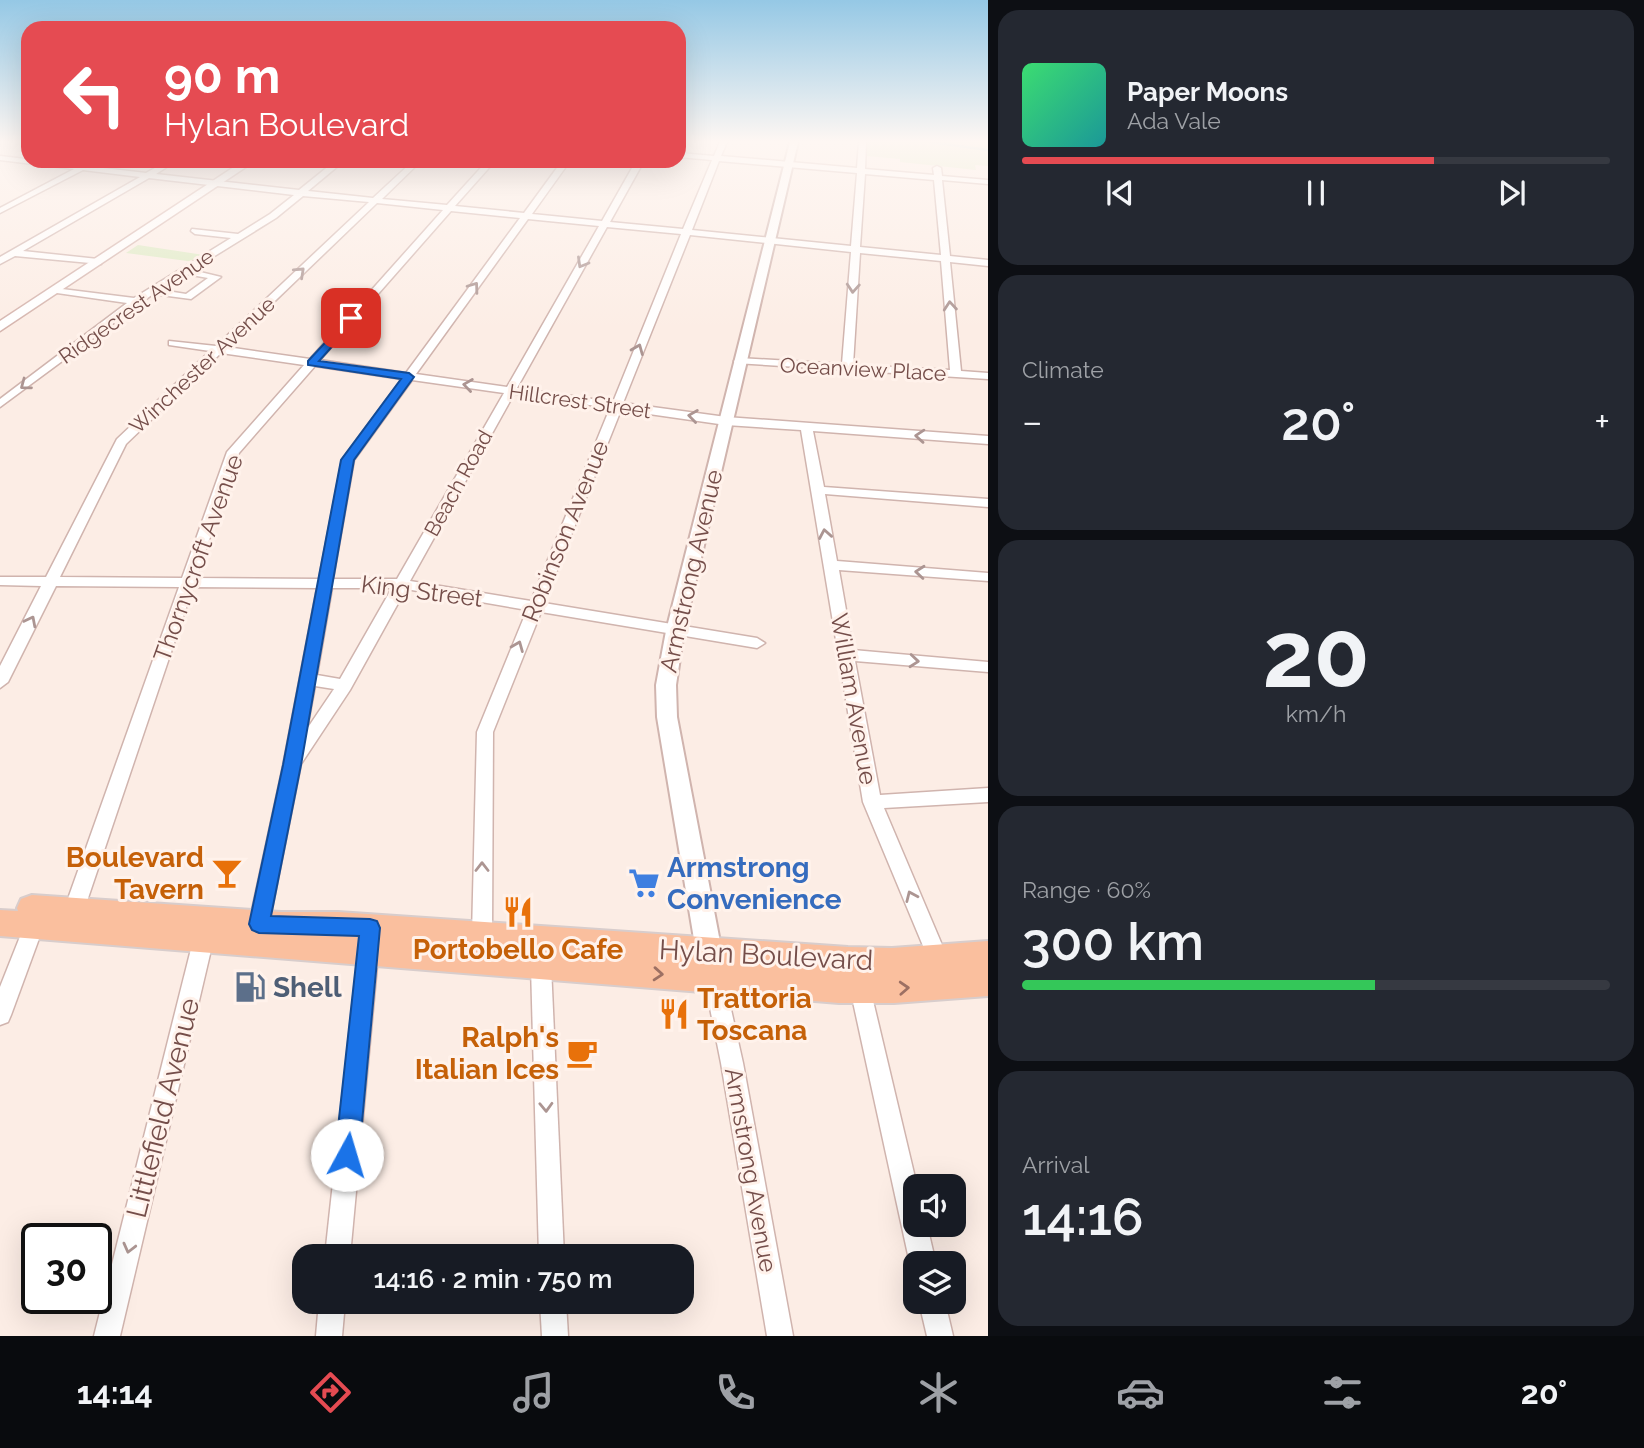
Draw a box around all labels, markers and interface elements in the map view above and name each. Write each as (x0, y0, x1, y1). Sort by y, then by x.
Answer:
text: 90 m (164, 47, 280, 104)
icon: left (49, 49, 140, 140)
text: Paper Moons (1127, 77, 1288, 107)
text: Hylan Boulevard (164, 106, 409, 143)
text: Ada Vale (1127, 107, 1221, 134)
icon: previous (1101, 174, 1139, 212)
icon: pause (1297, 174, 1335, 212)
icon: next (1493, 174, 1531, 212)
street label: Ridgecrest Avenue (54, 243, 218, 369)
one-way arrow (577, 255, 590, 268)
one-way arrow (292, 267, 305, 280)
one-way arrow (465, 282, 478, 295)
one-way arrow (846, 283, 861, 294)
pin (321, 288, 381, 348)
street label: Winchester Avenue (124, 291, 280, 439)
icon: arrive (332, 299, 370, 337)
one-way arrow (943, 300, 958, 311)
one-way arrow (630, 343, 644, 356)
street label: Oceanview Place (779, 352, 947, 386)
text: Climate (1022, 356, 1104, 383)
one-way arrow (21, 376, 33, 389)
one-way arrow (462, 378, 474, 393)
street label: Hillcrest Street (507, 379, 653, 423)
text: 20° (1281, 391, 1355, 452)
text: − (1022, 399, 1042, 444)
text: + (1594, 399, 1610, 444)
one-way arrow (687, 409, 699, 424)
street label: Beach Road (419, 426, 497, 540)
one-way arrow (914, 428, 925, 443)
street label: Robinson Avenue (515, 436, 615, 626)
street label: Thornycroft Avenue (147, 450, 249, 666)
street label: Armstrong Avenue (654, 467, 728, 675)
one-way arrow (818, 528, 833, 539)
one-way arrow (914, 565, 925, 580)
street label: King Street (360, 569, 484, 613)
text: 20 (1262, 601, 1370, 708)
street label: William Avenue (825, 611, 883, 787)
one-way arrow (22, 616, 36, 628)
one-way arrow (510, 640, 524, 652)
one-way arrow (909, 653, 920, 668)
text: km/h (1286, 700, 1346, 727)
place label: Boulevard Tavern (66, 841, 204, 906)
place label: Armstrong Convenience (667, 851, 842, 916)
bar icon: Boulevard Tavern (210, 856, 244, 890)
one-way arrow (474, 861, 490, 872)
supermarket icon: Armstrong Convenience (627, 866, 661, 900)
text: Range · 60% (1022, 876, 1151, 903)
one-way arrow (905, 891, 919, 903)
restaurant icon: Portobello Cafe (501, 895, 535, 929)
text: 300 km (1022, 911, 1204, 972)
place label: Portobello Cafe (413, 933, 624, 966)
street label: Hylan Boulevard (658, 933, 874, 977)
one-way arrow (653, 966, 664, 981)
fuel station icon: Shell (233, 970, 267, 1004)
place label: Shell (273, 971, 342, 1004)
one-way arrow (899, 980, 910, 995)
place label: Trattoria Toscana (697, 982, 812, 1047)
street label: Littlefield Avenue (120, 995, 206, 1221)
restaurant icon: Trattoria Toscana (657, 997, 691, 1031)
place label: Ralph's Italian Ices (415, 1021, 559, 1086)
cafe icon: Ralph's Italian Ices (565, 1036, 599, 1070)
street label: Armstrong Avenue (719, 1066, 783, 1274)
one-way arrow (539, 1102, 554, 1113)
position arrow (310, 1118, 384, 1192)
text: Arrival (1022, 1151, 1089, 1178)
map controls (903, 1174, 966, 1314)
button: sound (903, 1174, 966, 1237)
text: 14:16 (1022, 1186, 1143, 1247)
speed limit sign: 30 (21, 1223, 112, 1314)
one-way arrow (122, 1242, 137, 1254)
button: layers (903, 1251, 966, 1314)
text: 14:16 · 2 min · 750 m (374, 1264, 612, 1294)
icon: directions (306, 1368, 355, 1417)
icon: music (509, 1368, 558, 1417)
icon: phone (711, 1368, 760, 1417)
icon: climate (914, 1368, 963, 1417)
icon: car (1116, 1368, 1165, 1417)
icon: filters (1318, 1368, 1367, 1417)
text: 14:14 (77, 1374, 153, 1411)
text: 20° (1521, 1374, 1567, 1411)

